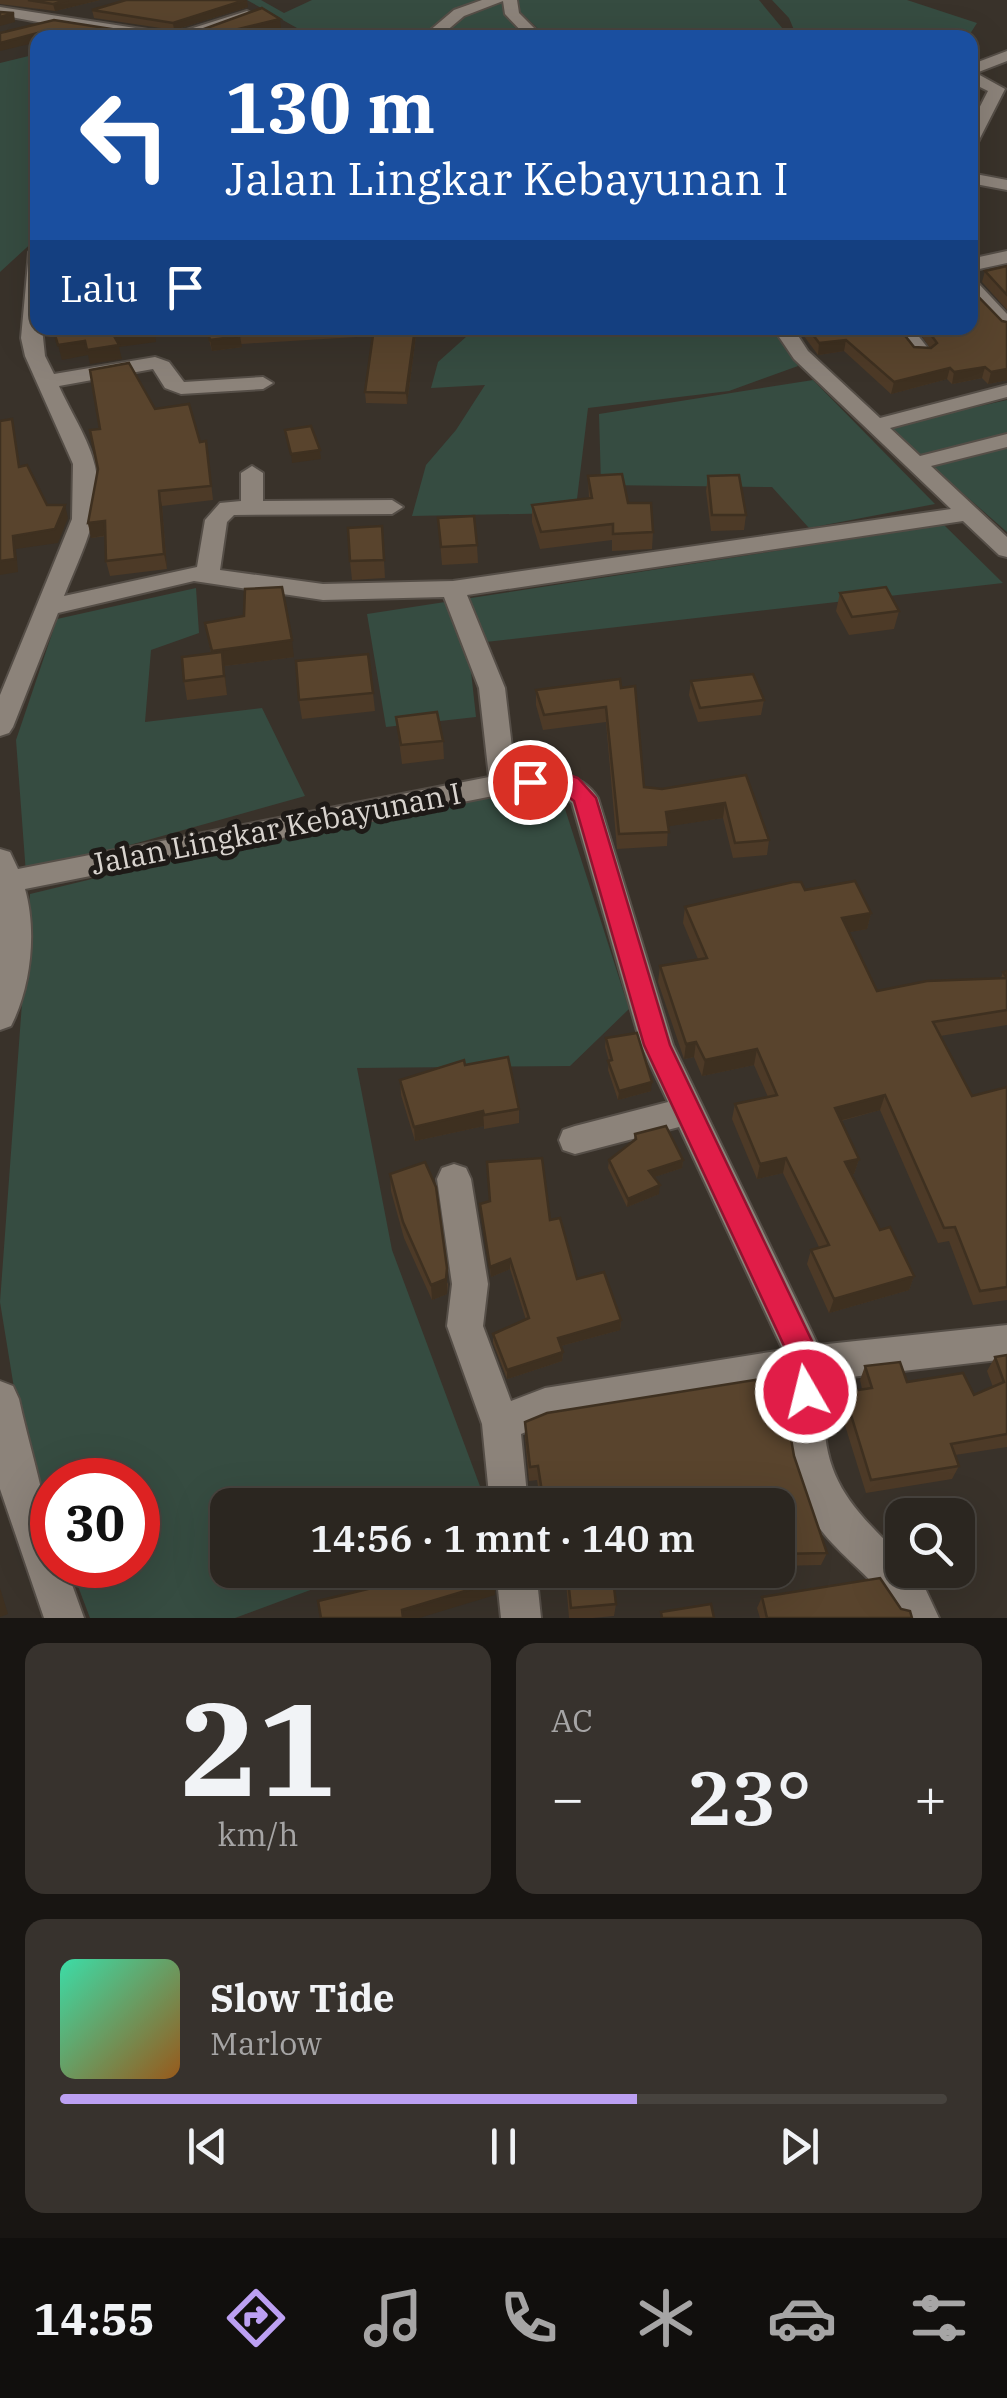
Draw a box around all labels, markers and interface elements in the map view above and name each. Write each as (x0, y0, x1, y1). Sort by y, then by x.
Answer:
text: 130 m (225, 61, 435, 152)
icon: left (60, 70, 190, 200)
text: Jalan Lingkar Kebayunan I (225, 149, 789, 207)
icon: arrive (158, 260, 213, 315)
text: Lalu (60, 263, 138, 312)
pin (488, 740, 573, 825)
icon: arrive (503, 755, 558, 810)
street label: Jalan Lingkar Kebayunan I (88, 773, 464, 883)
position arrow (754, 1340, 858, 1444)
speed limit sign: 30 (30, 1458, 160, 1588)
map controls (885, 1498, 975, 1588)
button: search (885, 1498, 975, 1588)
text: 14:56 · 1 mnt · 140 m (310, 1513, 695, 1562)
text: 21 (180, 1663, 336, 1832)
text: AC (551, 1699, 593, 1741)
text: 23° (686, 1748, 812, 1846)
text: − (551, 1762, 584, 1833)
text: + (914, 1762, 947, 1833)
text: km/h (218, 1813, 298, 1855)
text: Slow Tide (210, 1973, 395, 2022)
text: Marlow (210, 2022, 322, 2064)
icon: previous (180, 2119, 235, 2174)
icon: pause (476, 2119, 531, 2174)
icon: next (772, 2119, 827, 2174)
icon: directions (221, 2283, 291, 2353)
icon: music (358, 2283, 428, 2353)
icon: phone (494, 2283, 564, 2353)
icon: climate (631, 2283, 701, 2353)
icon: car (767, 2283, 837, 2353)
icon: filters (904, 2283, 974, 2353)
text: 14:55 (33, 2289, 155, 2347)

